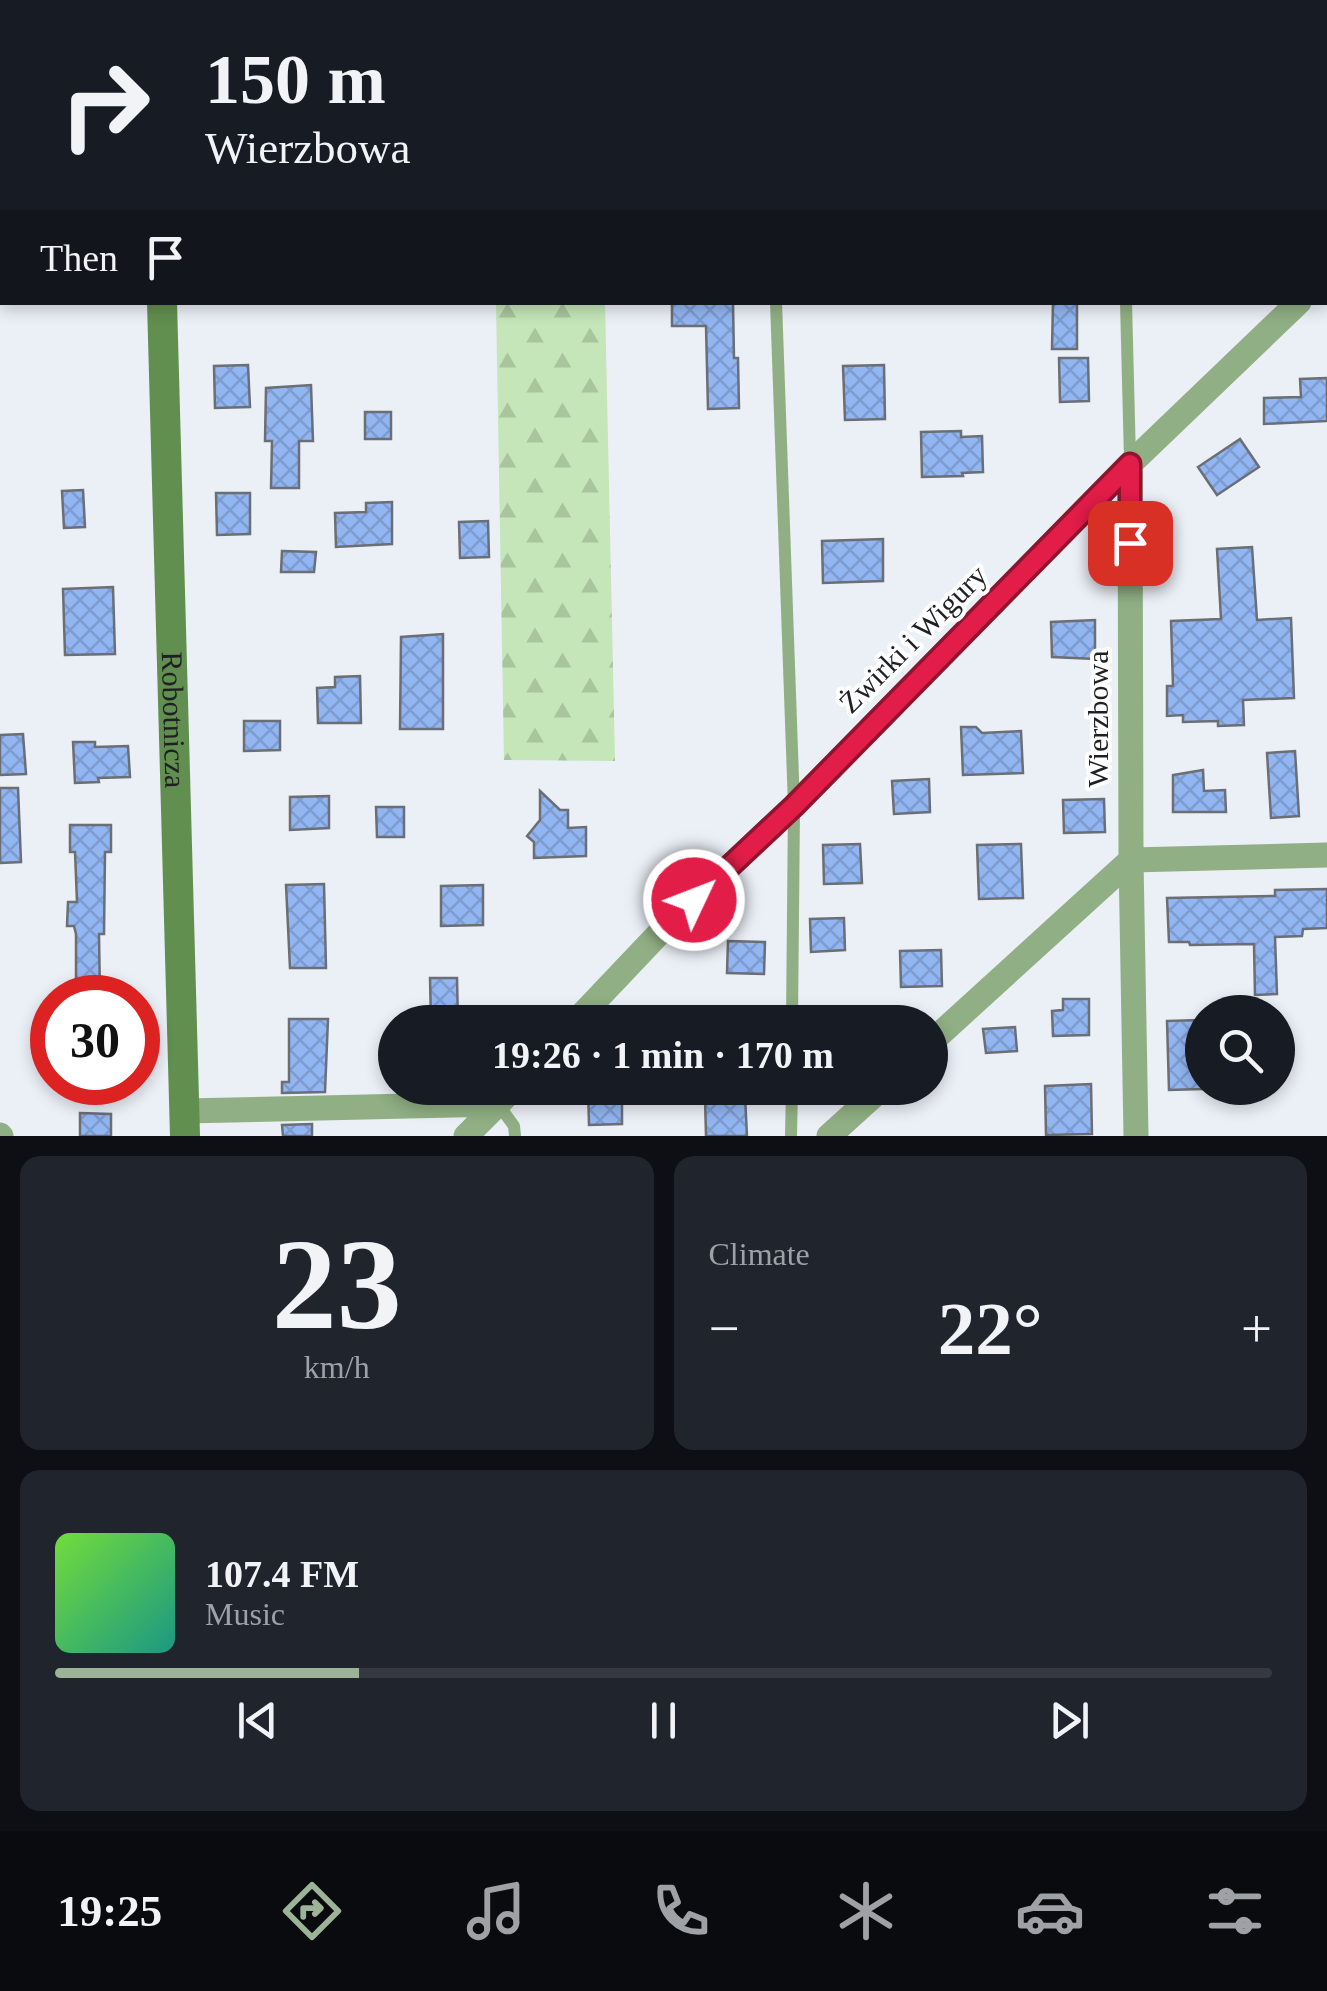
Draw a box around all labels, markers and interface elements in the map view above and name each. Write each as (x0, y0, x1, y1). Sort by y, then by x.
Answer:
icon: right (40, 40, 170, 170)
text: 150 m (205, 41, 386, 118)
text: Wierzbowa (205, 123, 411, 173)
icon: arrive (138, 230, 193, 285)
text: Then (40, 237, 118, 279)
pin (1088, 501, 1173, 586)
icon: arrive (1103, 516, 1158, 571)
street label: Żwirki i Wigury (832, 558, 993, 719)
street label: Wierzbowa (1081, 650, 1114, 788)
street label: Robotnicza (156, 651, 192, 789)
position arrow (642, 848, 746, 952)
speed limit sign: 30 (30, 975, 160, 1105)
map controls (1185, 995, 1295, 1105)
button: search (1185, 995, 1295, 1105)
text: 19:26 · 1 min · 170 m (492, 1034, 834, 1076)
text: 23 (272, 1212, 402, 1356)
text: Climate (709, 1236, 810, 1272)
text: 22° (938, 1287, 1043, 1370)
text: − (709, 1298, 740, 1359)
text: + (1241, 1298, 1272, 1359)
text: km/h (304, 1349, 370, 1385)
text: 107.4 FM (205, 1553, 359, 1595)
text: Music (205, 1596, 285, 1632)
icon: previous (230, 1693, 285, 1748)
icon: pause (636, 1693, 691, 1748)
icon: next (1042, 1693, 1097, 1748)
icon: directions (277, 1876, 347, 1946)
icon: music (461, 1876, 531, 1946)
icon: phone (646, 1876, 716, 1946)
icon: climate (831, 1876, 901, 1946)
icon: car (1015, 1876, 1085, 1946)
icon: filters (1200, 1876, 1270, 1946)
text: 19:25 (57, 1886, 162, 1936)

